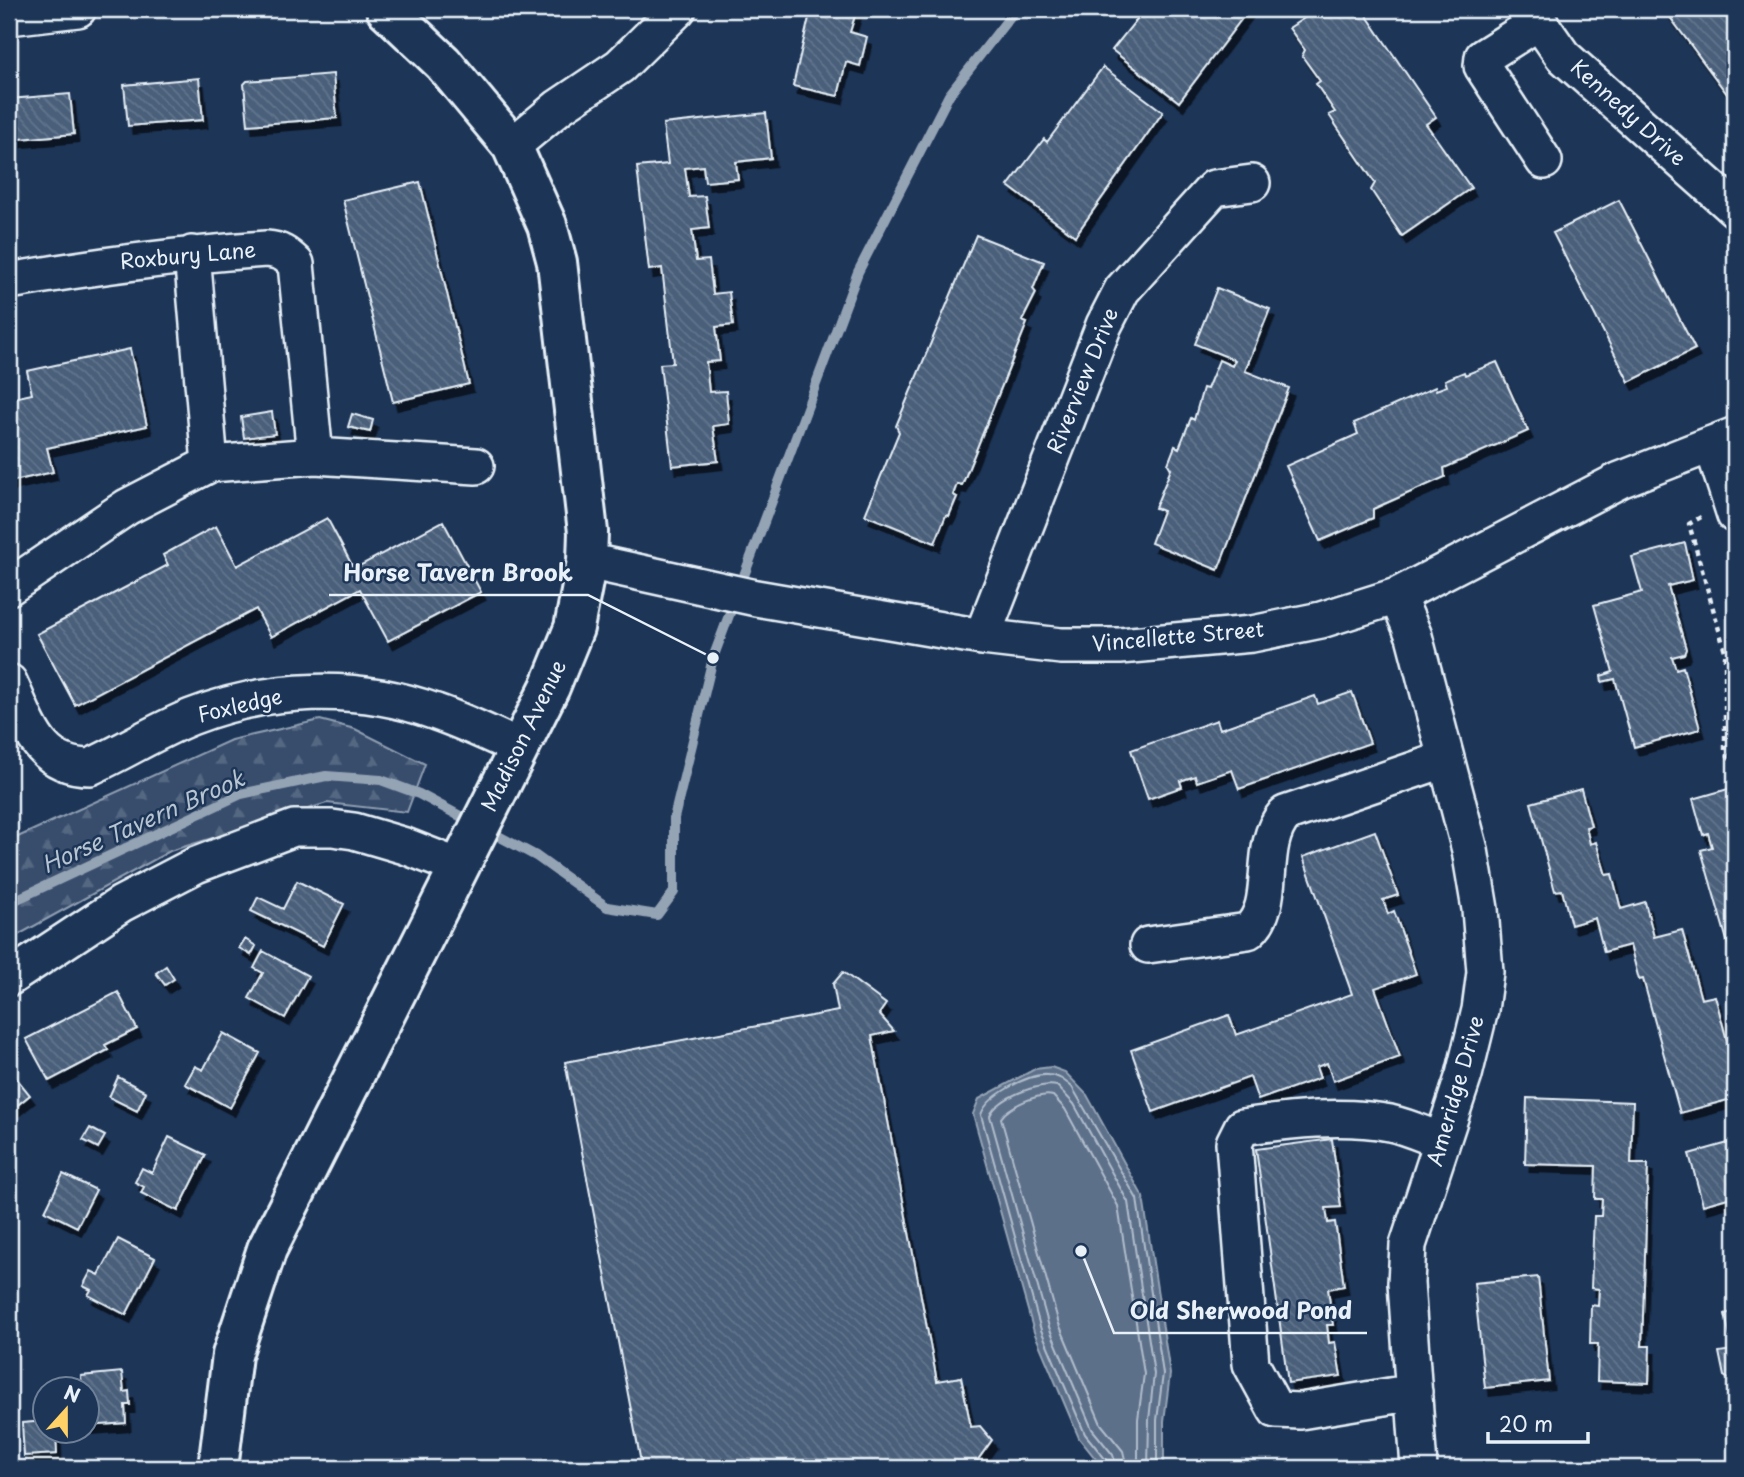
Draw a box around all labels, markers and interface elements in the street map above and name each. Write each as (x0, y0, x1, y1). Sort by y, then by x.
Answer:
street label: Kennedy Drive (1564, 51, 1694, 172)
street label: Roxbury Lane (119, 232, 257, 276)
street label: Riverview Drive (1037, 302, 1125, 458)
callout: Horse Tavern Brook (329, 551, 588, 595)
text: Horse Tavern Brook (343, 554, 573, 589)
street label: Vincellette Street (1091, 612, 1265, 658)
street label: Madison Avenue (472, 654, 573, 816)
street label: Foxledge (194, 679, 285, 729)
water label: Horse Tavern Brook (35, 760, 250, 881)
street label: Ameridge Drive (1417, 1011, 1491, 1169)
callout: Old Sherwood Pond (1114, 1289, 1367, 1333)
text: Old Sherwood Pond (1130, 1292, 1352, 1327)
north arrow (32, 1376, 102, 1446)
text: N (60, 1377, 84, 1409)
scale bar (1488, 1400, 1588, 1444)
text: 20 m (1499, 1407, 1553, 1439)

